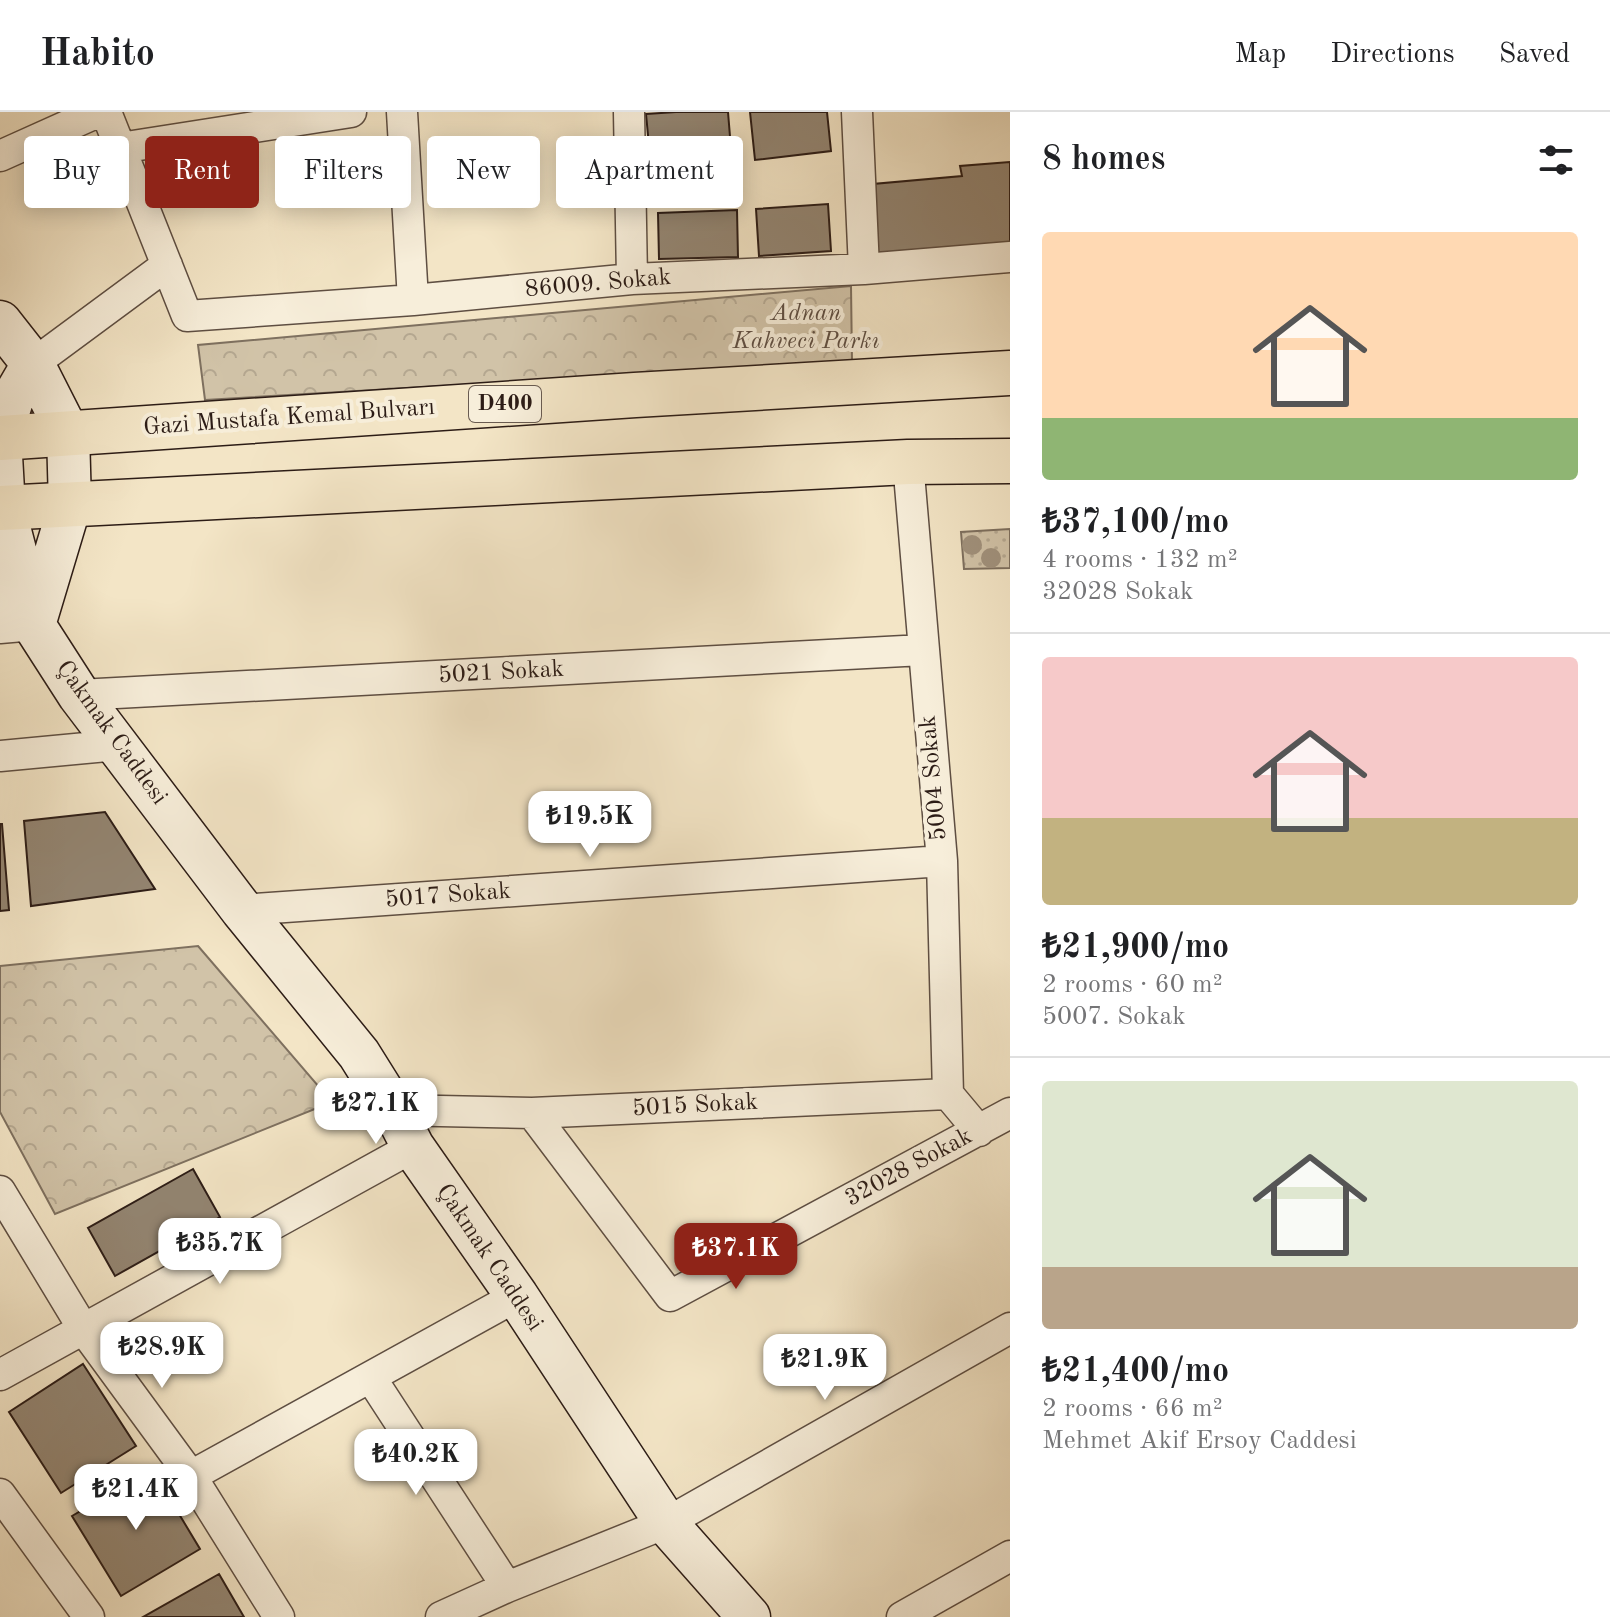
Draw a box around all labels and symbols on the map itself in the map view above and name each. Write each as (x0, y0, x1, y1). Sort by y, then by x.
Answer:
street label: 86009. Sokak (524, 266, 672, 302)
park label: Adnan Kahveci Parkı (732, 302, 879, 354)
road number: D400 (469, 386, 541, 422)
street label: Gazi Mustafa Kemal Bulvarı (142, 396, 436, 440)
street label: Çakmak Caddesi (51, 657, 171, 809)
street label: 5021 Sokak (437, 658, 565, 688)
street label: 5004 Sokak (917, 714, 951, 842)
pin: ₺19.5K (525, 791, 655, 859)
street label: 5017 Sokak (384, 880, 512, 912)
pin: ₺27.1K (311, 1078, 441, 1146)
street label: 5015 Sokak (631, 1091, 759, 1121)
street label: 32028 Sokak (842, 1125, 976, 1211)
street label: Çakmak Caddesi (431, 1180, 547, 1336)
pin: ₺35.7K (155, 1218, 285, 1286)
pin: ₺37.1K (671, 1223, 801, 1291)
pin: ₺28.9K (97, 1322, 227, 1390)
pin: ₺21.9K (760, 1334, 890, 1402)
pin: ₺40.2K (351, 1429, 481, 1497)
pin: ₺21.4K (71, 1464, 201, 1532)

